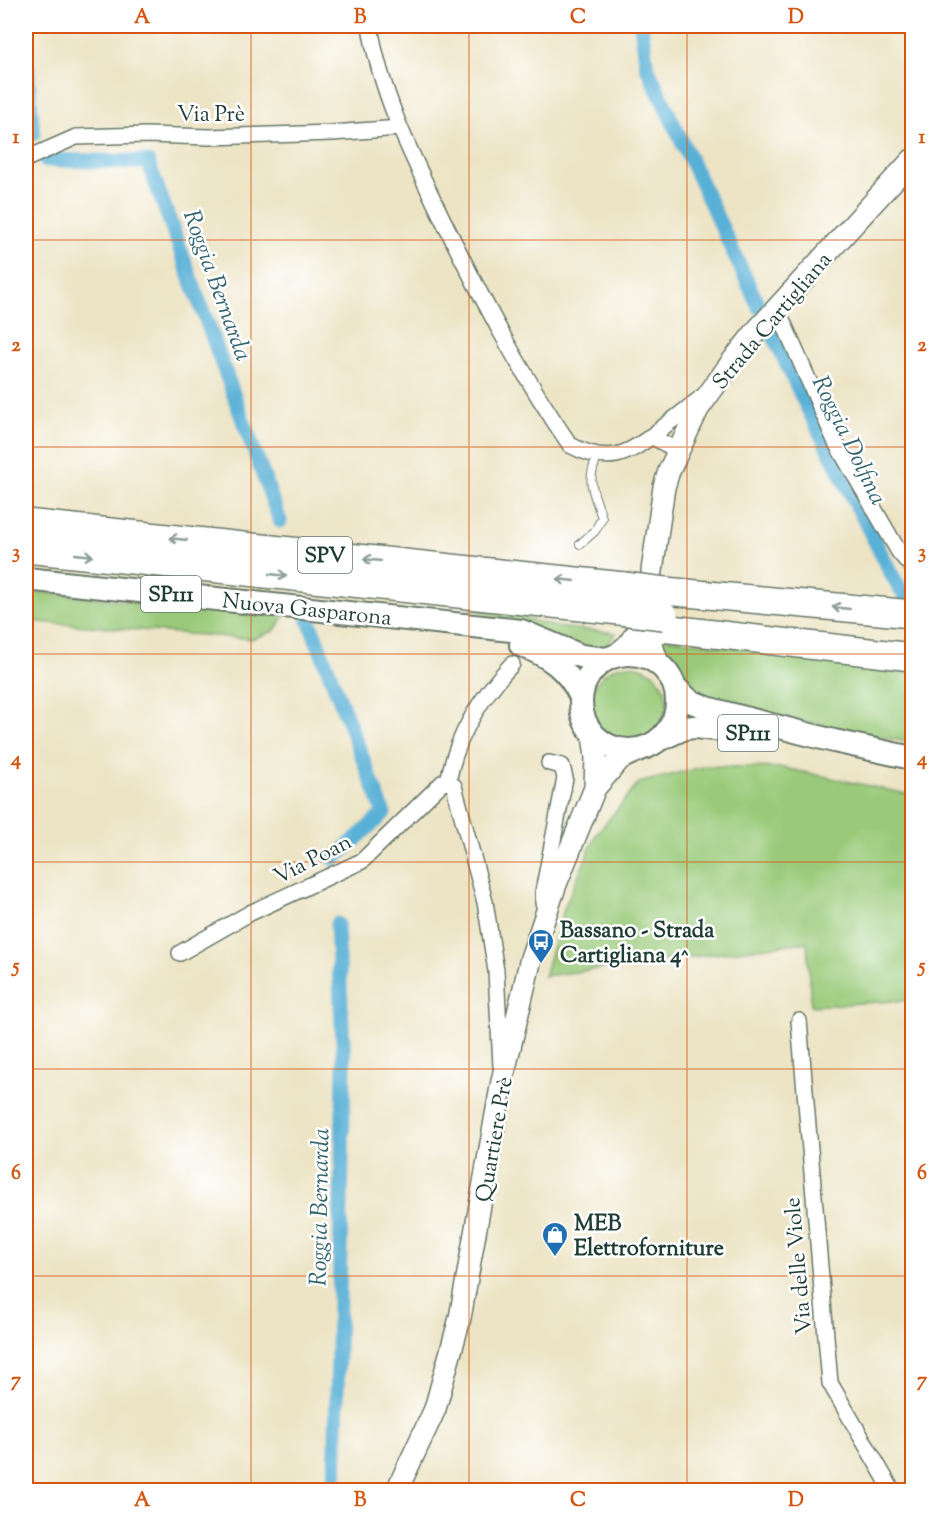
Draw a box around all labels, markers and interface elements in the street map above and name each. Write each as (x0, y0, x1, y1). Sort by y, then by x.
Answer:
text: A (134, 4, 151, 33)
text: B (354, 4, 367, 33)
text: C (570, 4, 586, 33)
text: D (788, 4, 804, 33)
street label: Via Prè (177, 100, 245, 132)
text: 1 (13, 124, 20, 153)
text: 1 (919, 124, 926, 153)
water label: Roggia Bernarda (173, 205, 259, 366)
street label: Strada Cartigliana (706, 246, 841, 398)
text: 2 (11, 332, 21, 361)
text: 2 (917, 332, 927, 361)
water label: Roggia Dolfina (802, 370, 894, 511)
one-way arrow (169, 533, 189, 544)
road number: SPV (298, 537, 352, 573)
text: 3 (12, 539, 20, 568)
text: 3 (918, 539, 926, 568)
one-way arrow (73, 550, 93, 561)
one-way arrow (363, 554, 383, 565)
one-way arrow (267, 570, 287, 581)
one-way arrow (557, 574, 577, 585)
road number: SP111 (141, 576, 201, 612)
street label: Nuova Gasparona (220, 586, 393, 636)
one-way arrow (831, 602, 851, 613)
road number: SP111 (718, 715, 778, 751)
text: 4 (10, 746, 21, 775)
text: 4 (916, 746, 927, 775)
street label: Via Poan (269, 827, 358, 894)
place label: Bassano - Strada Cartigliana 4^ (560, 916, 715, 973)
bus stop icon: Bassano - Strada Cartigliana 4^ (526, 927, 556, 965)
text: 5 (11, 953, 20, 982)
text: 5 (917, 953, 926, 982)
street label: Quartiere Prè (469, 1074, 523, 1205)
water label: Roggia Bernarda (303, 1128, 339, 1286)
text: 6 (11, 1160, 21, 1189)
text: 6 (917, 1160, 927, 1189)
street label: Via delle Viole (778, 1196, 822, 1336)
place label: MEB Elettroforniture (574, 1209, 724, 1266)
shop icon: MEB Elettroforniture (540, 1220, 570, 1258)
text: 7 (11, 1367, 22, 1396)
text: 7 (917, 1367, 928, 1396)
text: A (134, 1487, 151, 1516)
text: B (354, 1487, 367, 1516)
text: C (570, 1487, 586, 1516)
text: D (788, 1487, 804, 1516)

